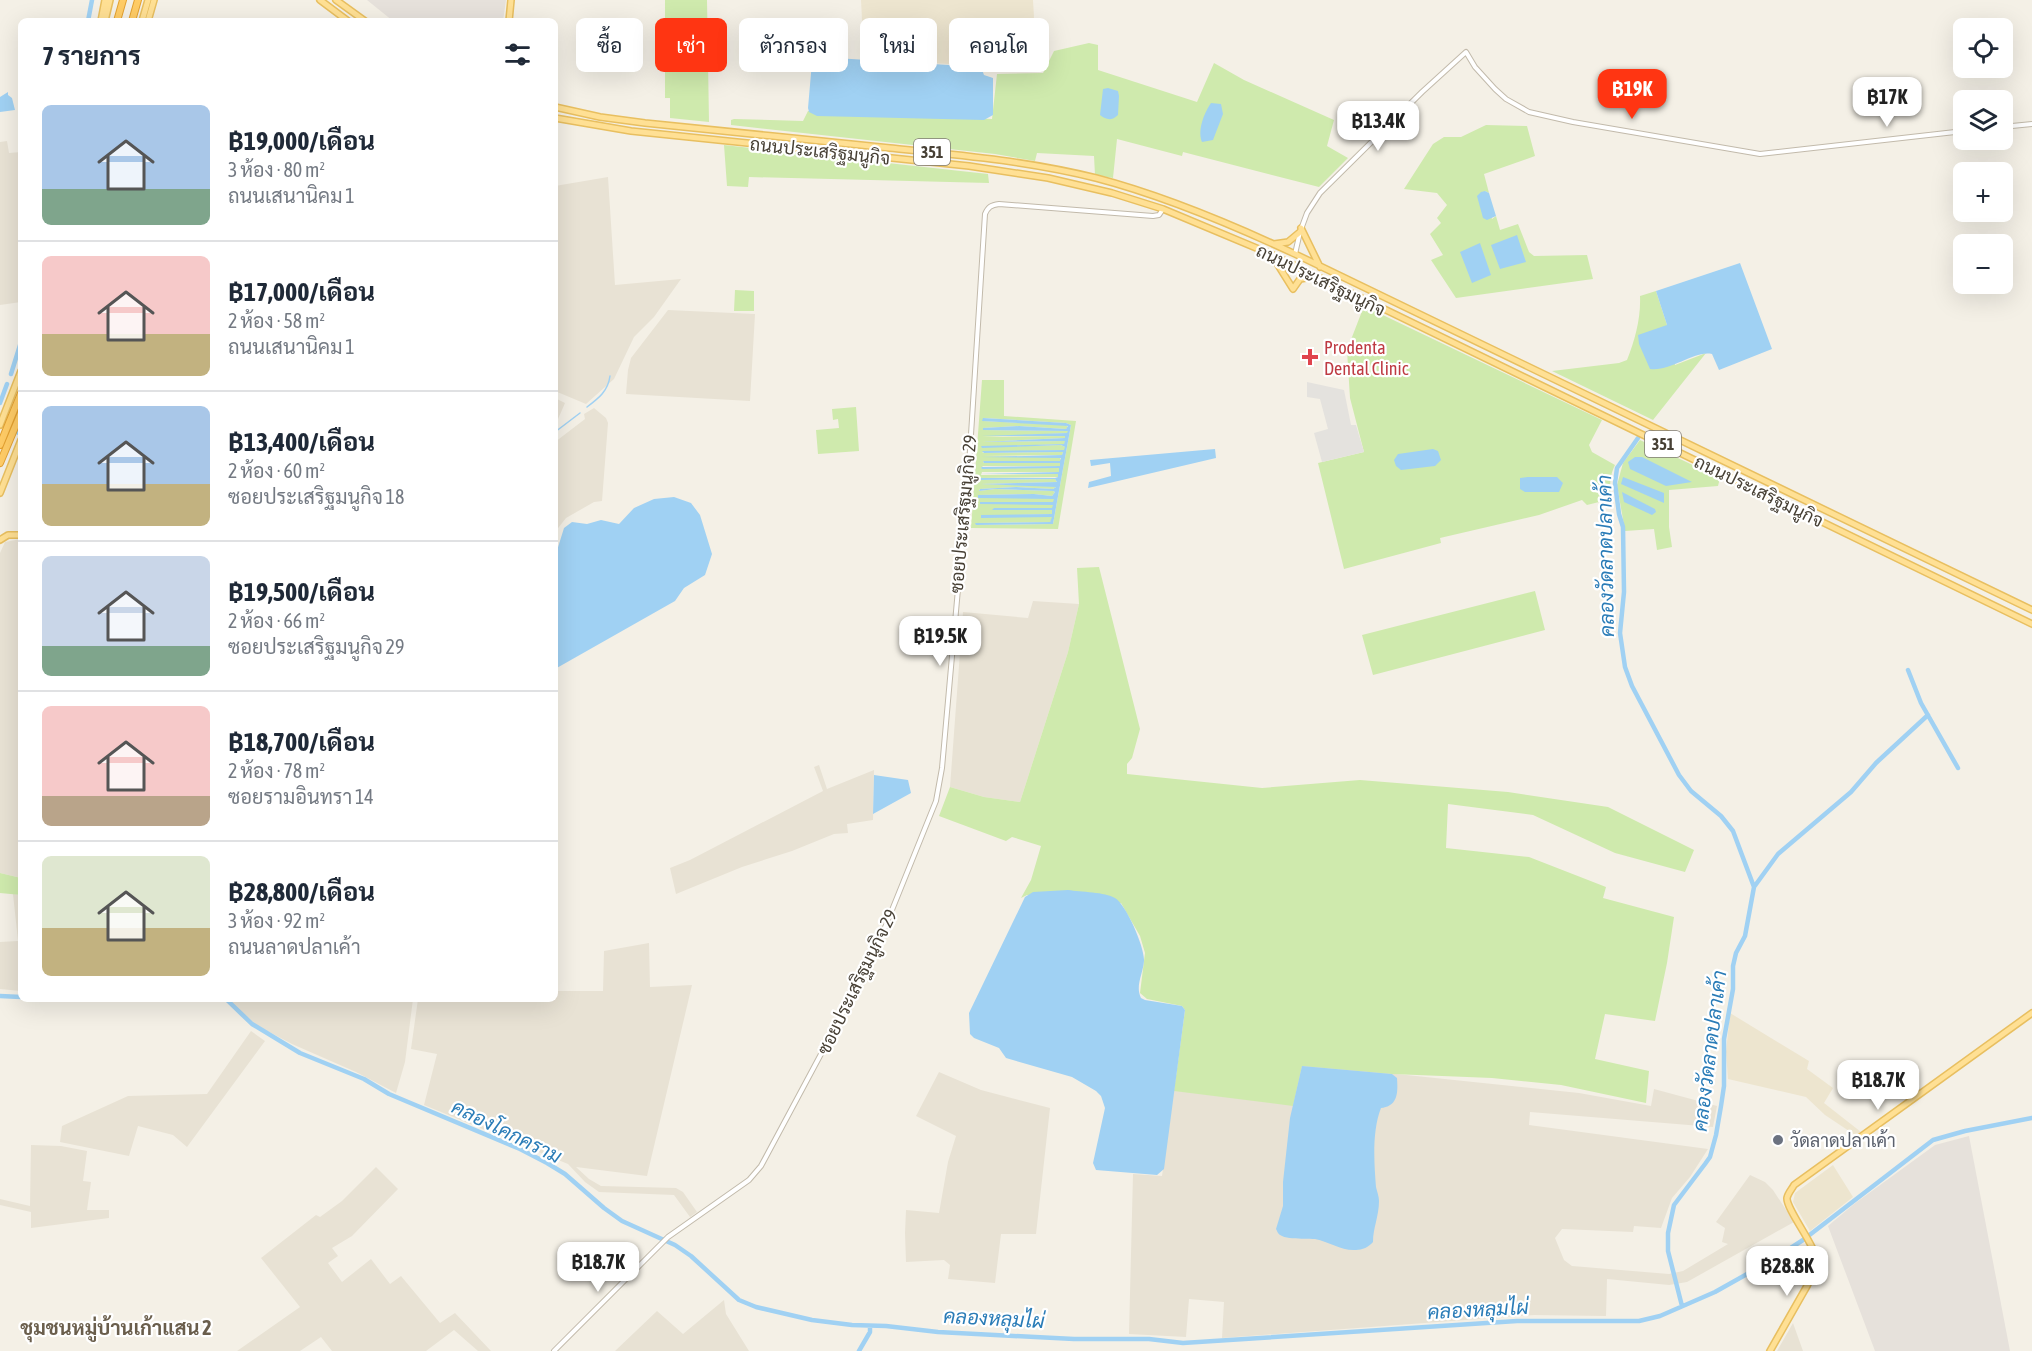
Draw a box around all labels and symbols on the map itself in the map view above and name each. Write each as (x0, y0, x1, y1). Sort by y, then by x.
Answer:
pin: ฿19K (1596, 69, 1668, 120)
pin: ฿17K (1851, 77, 1923, 128)
pin: ฿13.4K (1329, 101, 1427, 152)
street label: ถนนประเสริฐมนูกิจ (749, 133, 891, 172)
road number: 351 (914, 139, 950, 165)
street label: ถนนประเสริฐมนูกิจ (1252, 240, 1389, 323)
place label: Prodenta Dental Clinic (1324, 337, 1409, 379)
marker: Prodenta Dental Clinic (1301, 348, 1319, 366)
road number: 351 (1645, 431, 1681, 457)
street label: ซอยประเสริฐมนูกิจ 29 (946, 434, 983, 594)
street label: ถนนประเสริฐมนูกิจ (1690, 451, 1827, 534)
water label: คลองวัดลาดปลาเค้า (1591, 475, 1618, 637)
pin: ฿19.5K (891, 616, 989, 667)
street label: ซอยประเสริฐมนูกิจ 29 (813, 906, 904, 1059)
water label: คลองวัดลาดปลาเค้า (1687, 969, 1730, 1133)
pin: ฿18.7K (1829, 1060, 1927, 1111)
water label: คลองโคกคราม (448, 1094, 566, 1168)
place label: วัดลาดปลาเค้า (1790, 1129, 1896, 1151)
marker: วัดลาดปลาเค้า (1771, 1133, 1785, 1147)
pin: ฿18.7K (549, 1242, 647, 1293)
pin: ฿28.8K (1738, 1246, 1836, 1297)
water label: คลองหลุมไผ่ (1427, 1294, 1530, 1326)
water label: คลองหลุมไผ่ (943, 1303, 1046, 1335)
district label: ชุมชนหมู่บ้านเก้าแสน 2 (20, 1315, 212, 1343)

